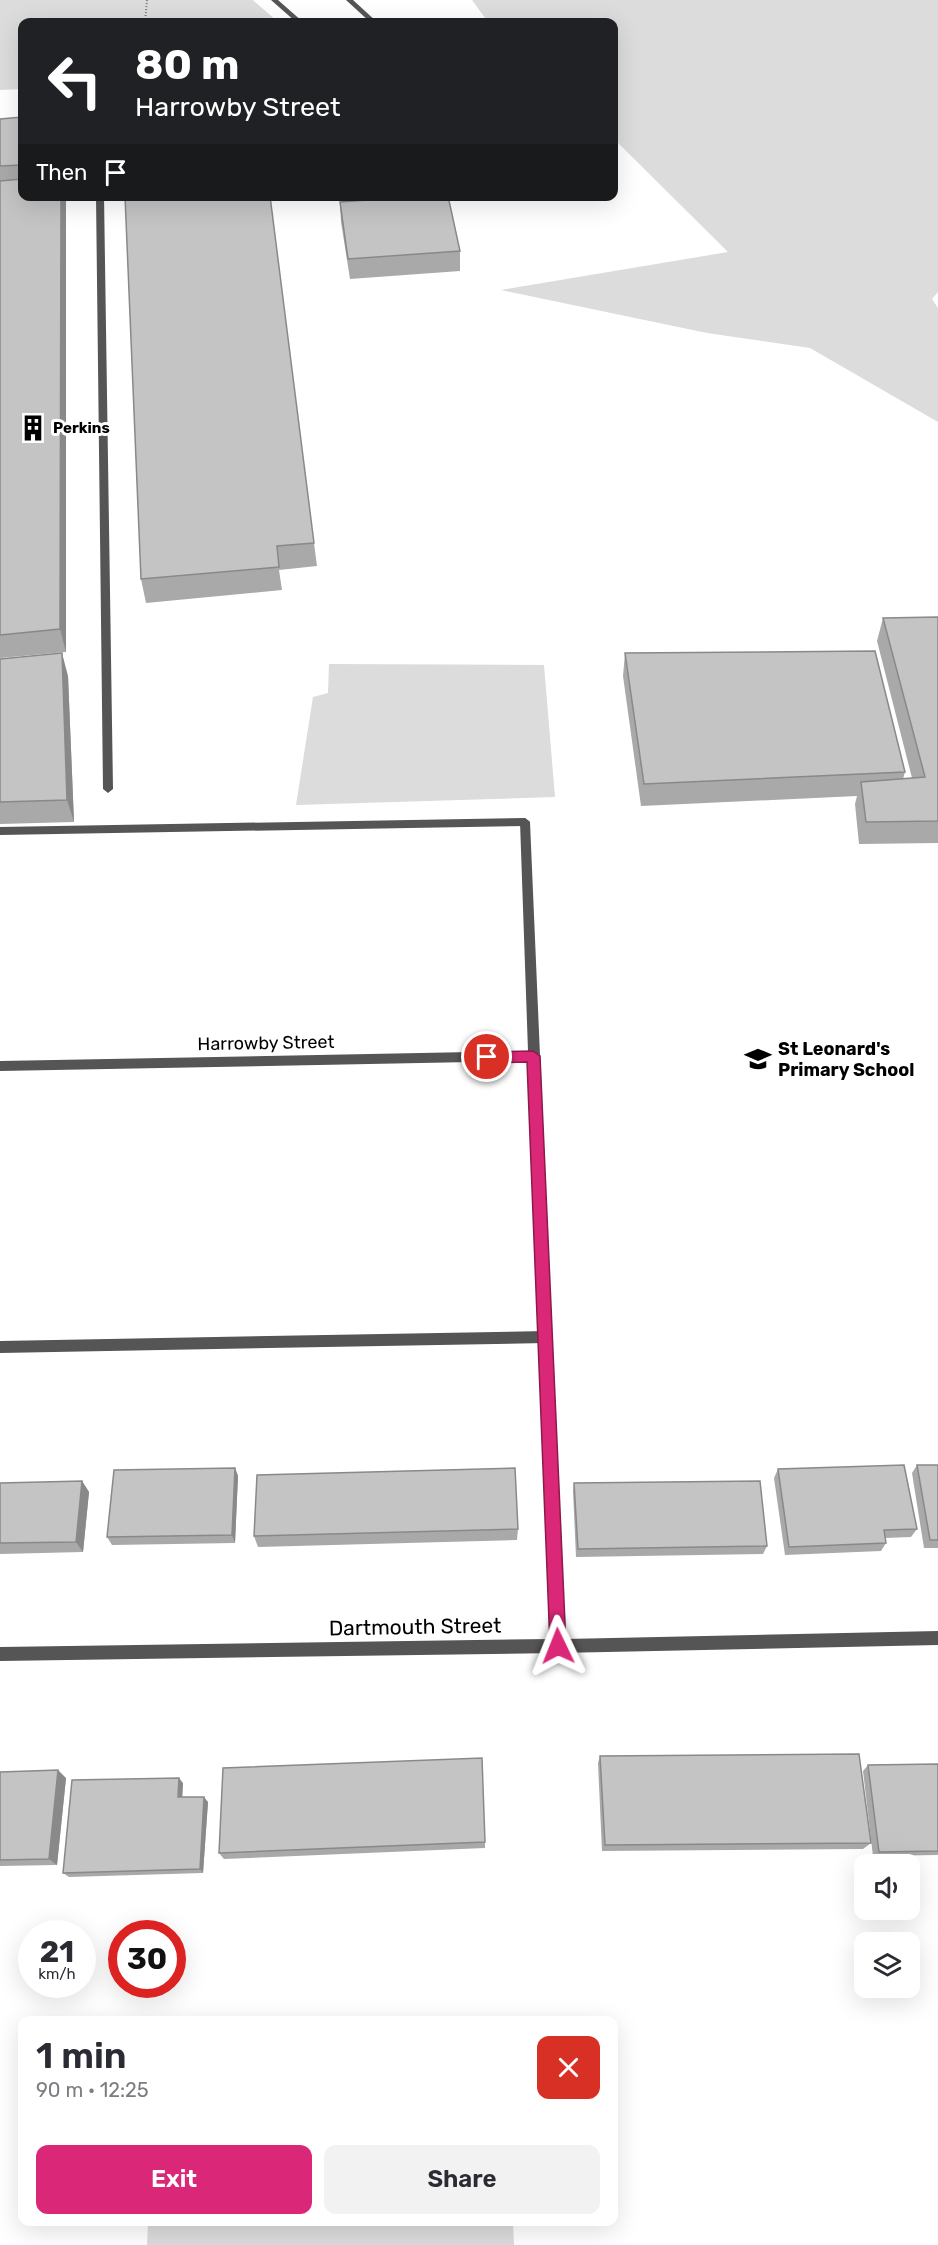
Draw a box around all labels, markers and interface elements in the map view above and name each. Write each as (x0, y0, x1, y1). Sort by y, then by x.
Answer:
text: 80 m (135, 40, 239, 90)
icon: left (36, 42, 114, 120)
text: Harrowby Street (135, 91, 341, 123)
icon: arrive (99, 156, 132, 189)
text: Then (36, 159, 87, 186)
building icon: Perkins (18, 413, 48, 443)
place label: Perkins (53, 419, 110, 437)
street label: Harrowby Street (197, 1031, 335, 1055)
pin (461, 1031, 512, 1082)
place label: St Leonard's Primary School (778, 1038, 914, 1081)
icon: arrive (470, 1040, 503, 1073)
school or university icon: St Leonard's Primary School (743, 1044, 773, 1074)
street label: Dartmouth Street (329, 1612, 501, 1641)
position arrow (526, 1614, 590, 1678)
map controls (854, 1854, 920, 1998)
button: sound (854, 1854, 920, 1920)
speed limit sign: 30 (108, 1920, 186, 1998)
button: layers (854, 1932, 920, 1998)
text: 21 (40, 1934, 74, 1970)
text: km/h (38, 1965, 76, 1983)
text: 1 min (36, 2034, 127, 2077)
button: close (537, 2036, 600, 2099)
text: 90 m · 12:25 (36, 2078, 149, 2102)
button: Exit (36, 2145, 312, 2214)
button: Share (324, 2145, 600, 2214)

